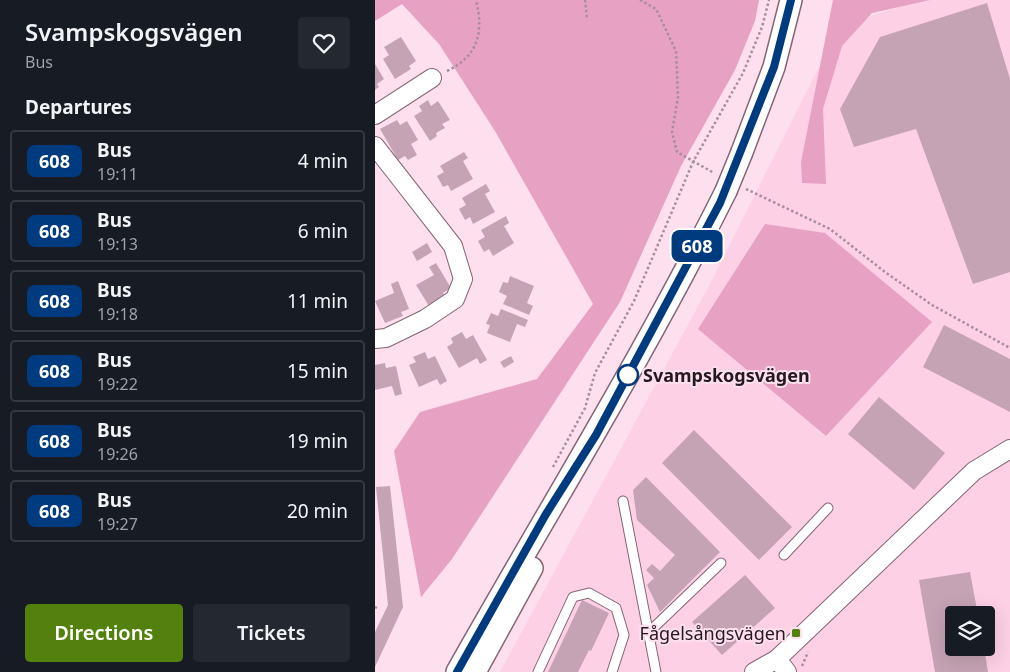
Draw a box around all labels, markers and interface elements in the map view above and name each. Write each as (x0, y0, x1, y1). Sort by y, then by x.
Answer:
text: Svampskogsvägen (25, 15, 243, 48)
button: heart (298, 17, 350, 69)
text: Bus (25, 51, 53, 73)
text: Departures (25, 94, 132, 120)
text: Bus (97, 137, 132, 163)
text: 4 min (298, 148, 348, 174)
text: 608 (39, 149, 70, 173)
text: 19:11 (97, 163, 138, 185)
text: Bus (97, 207, 132, 233)
text: 6 min (298, 218, 348, 244)
text: 608 (39, 219, 70, 243)
line badge: 608 (668, 230, 726, 262)
text: 19:13 (97, 233, 138, 255)
text: 608 (682, 234, 712, 258)
text: Bus (97, 277, 132, 303)
text: 11 min (287, 288, 348, 314)
text: 608 (39, 289, 70, 313)
text: 19:18 (97, 303, 138, 325)
text: Bus (97, 347, 132, 373)
text: 15 min (287, 358, 348, 384)
text: 608 (39, 359, 70, 383)
place label: Svampskogsvägen (643, 363, 810, 387)
marker: Svampskogsvägen (617, 364, 639, 386)
text: 19:22 (97, 373, 138, 395)
text: Bus (97, 417, 132, 443)
text: 19 min (287, 428, 348, 454)
text: 608 (39, 429, 70, 453)
text: 19:26 (97, 443, 138, 465)
text: Bus (97, 487, 132, 513)
text: 20 min (287, 498, 348, 524)
text: 608 (39, 499, 70, 523)
text: 19:27 (97, 513, 138, 535)
button: Directions (25, 604, 183, 662)
button: Tickets (193, 604, 350, 662)
map controls (945, 606, 995, 656)
button: layers (945, 606, 995, 656)
place label: Fågelsångsvägen (640, 621, 786, 645)
marker: Fågelsångsvägen (790, 627, 802, 639)

